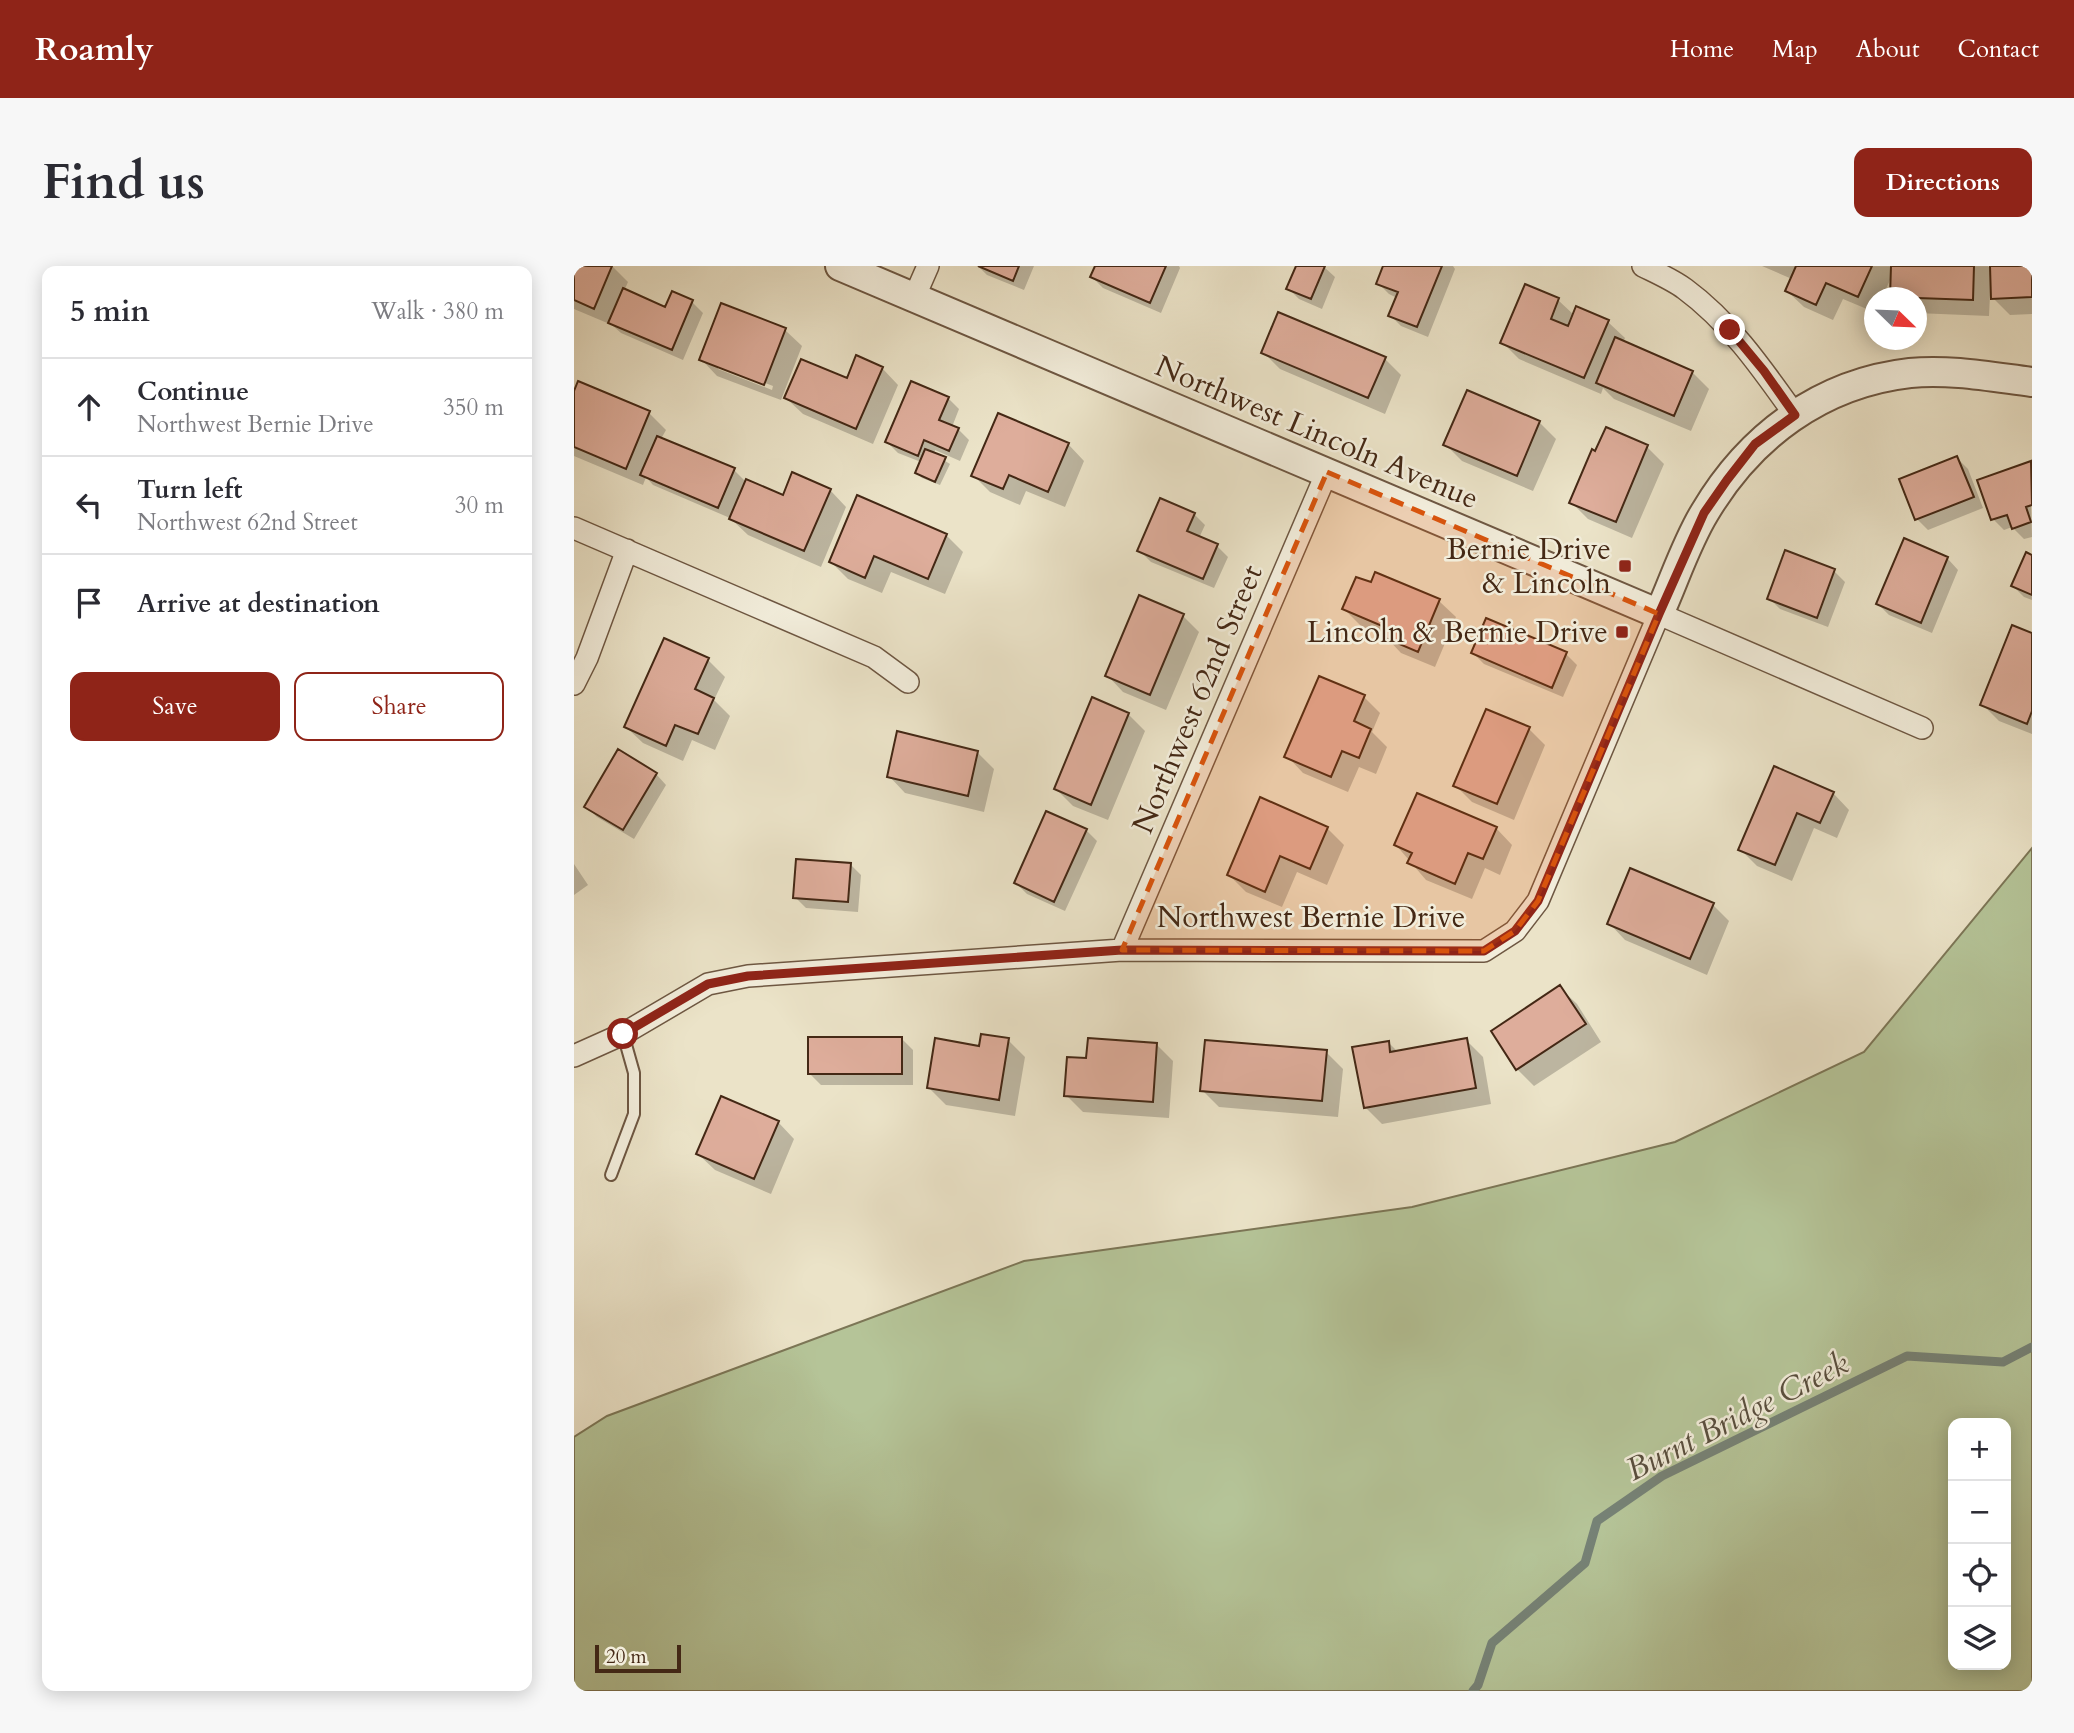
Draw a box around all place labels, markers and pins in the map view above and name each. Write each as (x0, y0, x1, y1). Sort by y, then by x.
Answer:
place label: Bernie Drive & Lincoln (1446, 529, 1611, 604)
marker: Bernie Drive & Lincoln (1617, 558, 1633, 574)
place label: Lincoln & Bernie Drive (1307, 612, 1608, 653)
marker: Lincoln & Bernie Drive (1614, 624, 1630, 640)

